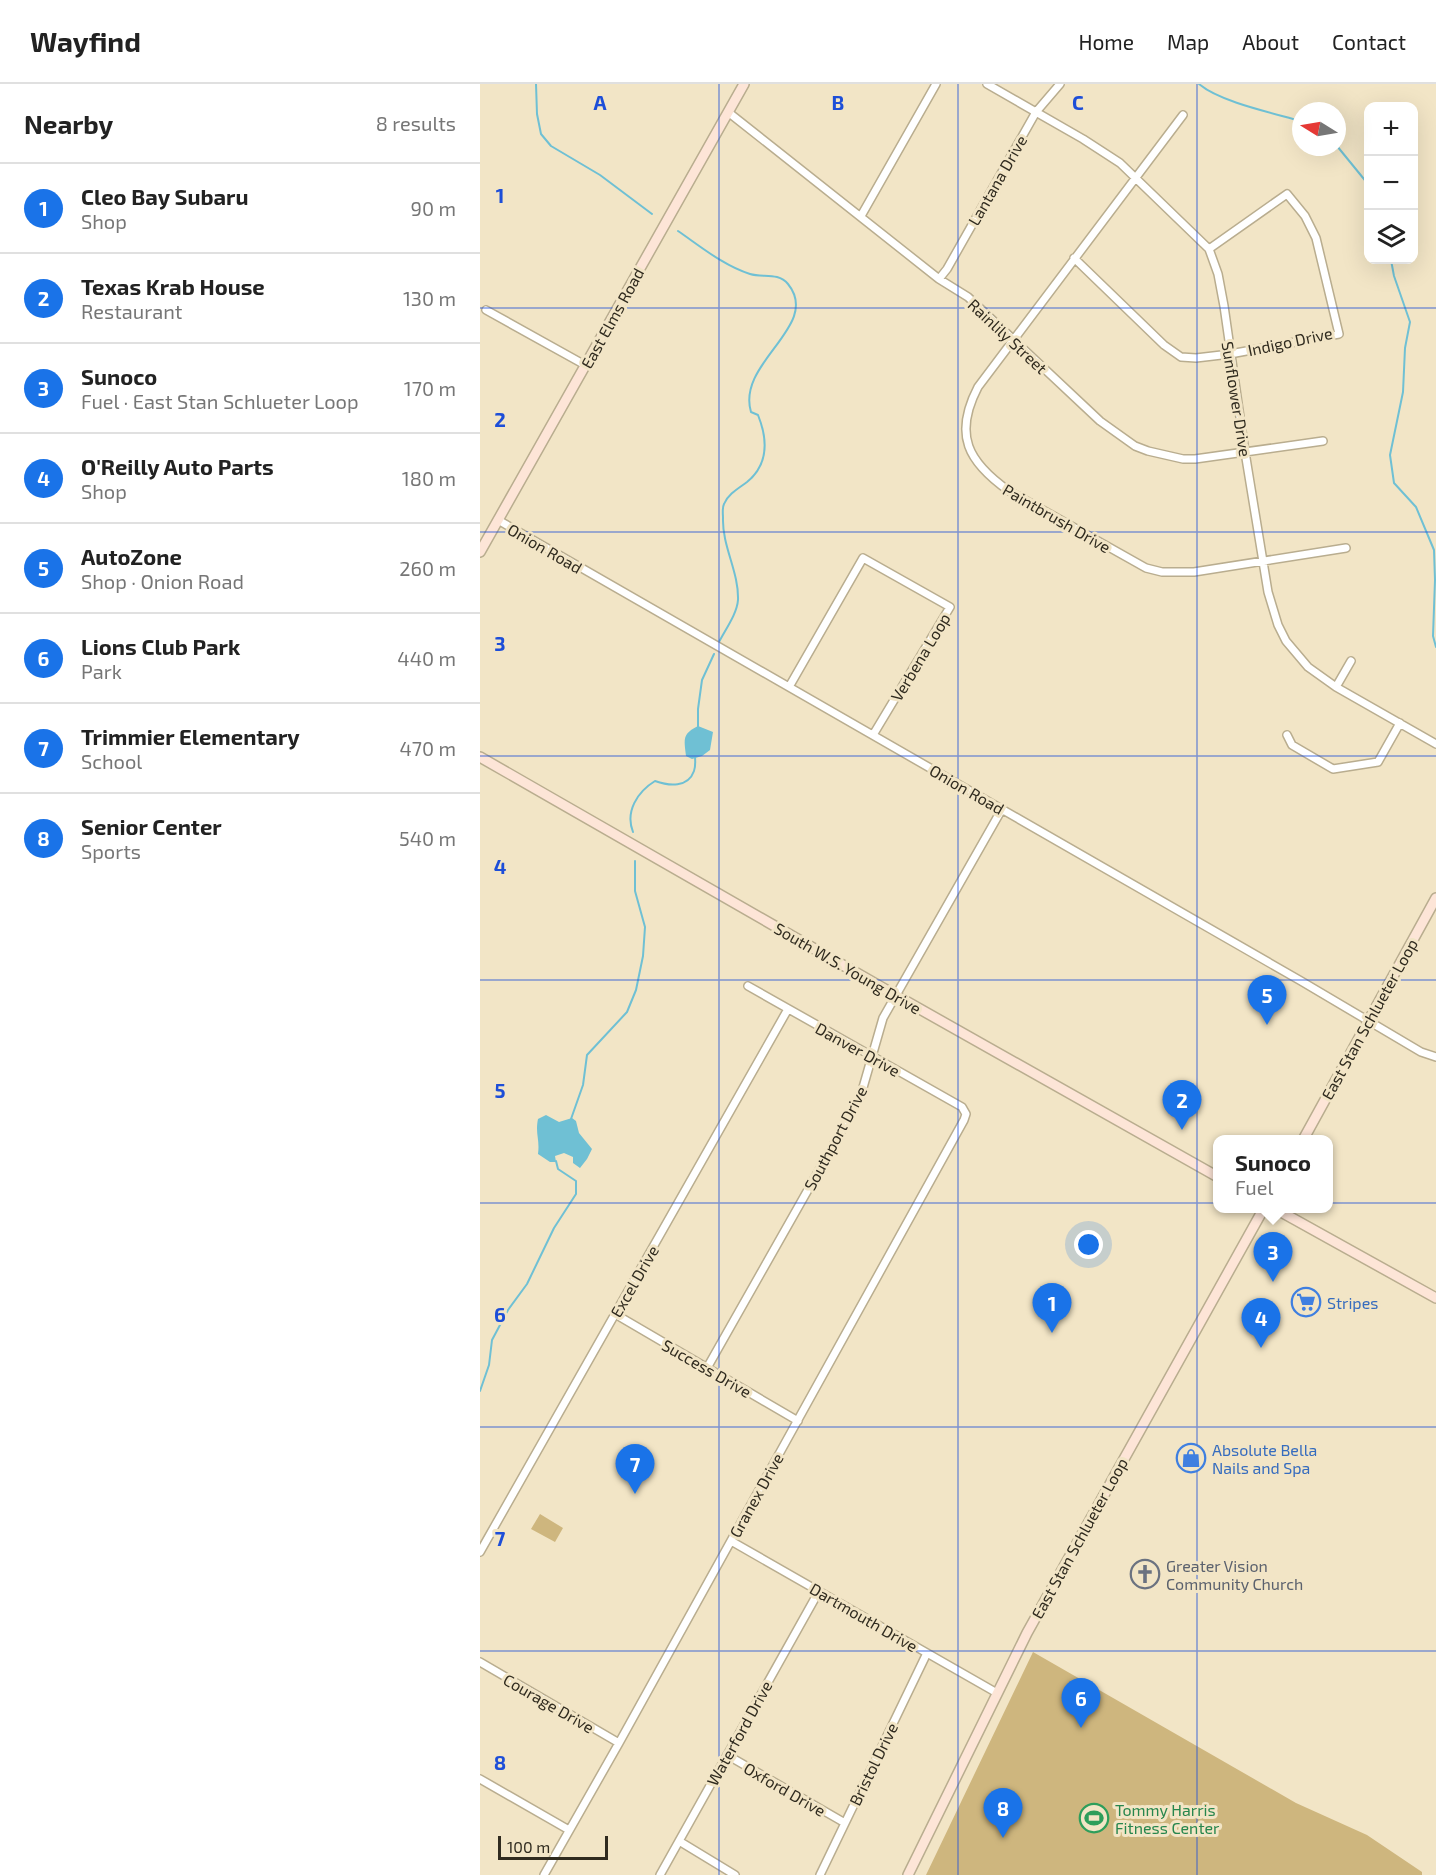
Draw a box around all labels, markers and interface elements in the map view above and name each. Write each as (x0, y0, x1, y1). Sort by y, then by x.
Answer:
text: Wayfind (30, 24, 141, 58)
text: Home (1078, 29, 1134, 54)
text: Map (1167, 29, 1209, 54)
text: About (1242, 29, 1299, 54)
text: Contact (1332, 29, 1406, 54)
text: A (593, 90, 607, 114)
text: B (832, 90, 844, 114)
text: C (1072, 90, 1084, 114)
north arrow (1292, 102, 1346, 156)
map controls (1364, 102, 1418, 264)
button: + (1364, 102, 1418, 156)
text: Nearby (24, 108, 113, 139)
text: 8 results (376, 111, 456, 135)
street label: Lantana Drive (964, 132, 1030, 228)
button: − (1364, 156, 1418, 210)
text: Cleo Bay Subaru (81, 183, 249, 209)
text: 1 (496, 183, 504, 207)
text: 1 (39, 196, 48, 220)
text: 90 m (411, 196, 456, 220)
text: Shop (81, 209, 127, 233)
button: layers (1364, 210, 1418, 264)
street label: East Elms Road (577, 264, 647, 372)
text: Texas Krab House (81, 273, 265, 299)
text: 2 (38, 286, 49, 310)
text: 130 m (403, 286, 456, 310)
street label: Rainlily Street (965, 295, 1051, 377)
text: Restaurant (81, 299, 182, 323)
street label: Indigo Drive (1246, 323, 1334, 359)
street label: Sunflower Drive (1219, 340, 1255, 458)
text: Sunoco (81, 363, 157, 389)
text: 3 (38, 376, 49, 400)
text: 170 m (404, 376, 456, 400)
text: Fuel · East Stan Schlueter Loop (81, 389, 359, 413)
text: 2 (494, 407, 506, 431)
text: O'Reilly Auto Parts (81, 453, 274, 479)
text: 4 (37, 466, 50, 490)
text: 180 m (402, 466, 456, 490)
text: Shop (81, 479, 127, 503)
street label: Paintbrush Drive (1000, 479, 1114, 557)
street label: Onion Road (504, 519, 586, 577)
text: AutoZone (81, 543, 182, 569)
text: 5 (38, 556, 49, 580)
text: 260 m (399, 556, 456, 580)
text: Shop · Onion Road (81, 569, 244, 593)
street label: Verbena Loop (886, 610, 954, 704)
text: 3 (494, 631, 506, 655)
text: Lions Club Park (81, 633, 240, 659)
text: 6 (38, 646, 49, 670)
text: 440 m (397, 646, 456, 670)
text: Park (81, 659, 122, 683)
text: Trimmier Elementary (81, 723, 300, 749)
text: 7 (38, 736, 49, 760)
text: 470 m (399, 736, 456, 760)
text: School (81, 749, 142, 773)
street label: Onion Road (926, 760, 1008, 818)
text: Senior Center (81, 813, 222, 839)
text: 8 (37, 826, 50, 850)
text: 540 m (399, 826, 456, 850)
text: Sports (81, 839, 141, 863)
text: 4 (494, 854, 507, 878)
street label: South W.S. Young Drive (771, 918, 925, 1018)
street label: East Stan Schlueter Loop (1317, 935, 1421, 1103)
pin: 5 (1248, 976, 1286, 1025)
street label: Danver Drive (813, 1018, 903, 1080)
text: 5 (494, 1078, 506, 1102)
pin: 2 (1162, 1080, 1202, 1130)
street label: Southport Drive (800, 1083, 870, 1193)
popup (1213, 1135, 1333, 1213)
text: Sunoco (1235, 1149, 1311, 1175)
text: Fuel (1235, 1175, 1273, 1199)
your location (1074, 1230, 1103, 1259)
pin: 3 (1254, 1232, 1292, 1282)
street label: Excel Drive (606, 1242, 662, 1320)
pin: 1 (1032, 1284, 1072, 1333)
supermarket icon: Stripes (1290, 1286, 1322, 1318)
place label: Stripes (1327, 1293, 1378, 1312)
pin: 4 (1242, 1298, 1280, 1348)
text: 6 (494, 1302, 506, 1326)
street label: Success Drive (659, 1335, 755, 1401)
place label: Absolute Bella Nails and Spa (1212, 1440, 1317, 1477)
shop icon: Absolute Bella Nails and Spa (1175, 1442, 1207, 1474)
pin: 7 (616, 1444, 654, 1494)
street label: Granex Drive (725, 1450, 787, 1540)
street label: East Stan Schlueter Loop (1027, 1454, 1131, 1622)
text: 7 (495, 1526, 506, 1550)
place label: Greater Vision Community Church (1166, 1556, 1303, 1593)
church icon: Greater Vision Community Church (1129, 1558, 1161, 1590)
street label: Dartmouth Drive (807, 1578, 921, 1656)
street label: Courage Drive (500, 1669, 598, 1737)
street label: Waterford Drive (702, 1677, 776, 1789)
pin: 6 (1062, 1678, 1100, 1728)
street label: Bristol Drive (845, 1720, 901, 1808)
text: 8 (494, 1750, 506, 1774)
street label: Oxford Drive (741, 1758, 829, 1820)
pin: 8 (984, 1788, 1022, 1838)
place label: Tommy Harris Fitness Center (1115, 1800, 1220, 1837)
sports icon: Tommy Harris Fitness Center (1078, 1802, 1110, 1834)
scale bar (498, 1833, 608, 1860)
text: 100 m (507, 1837, 550, 1856)

